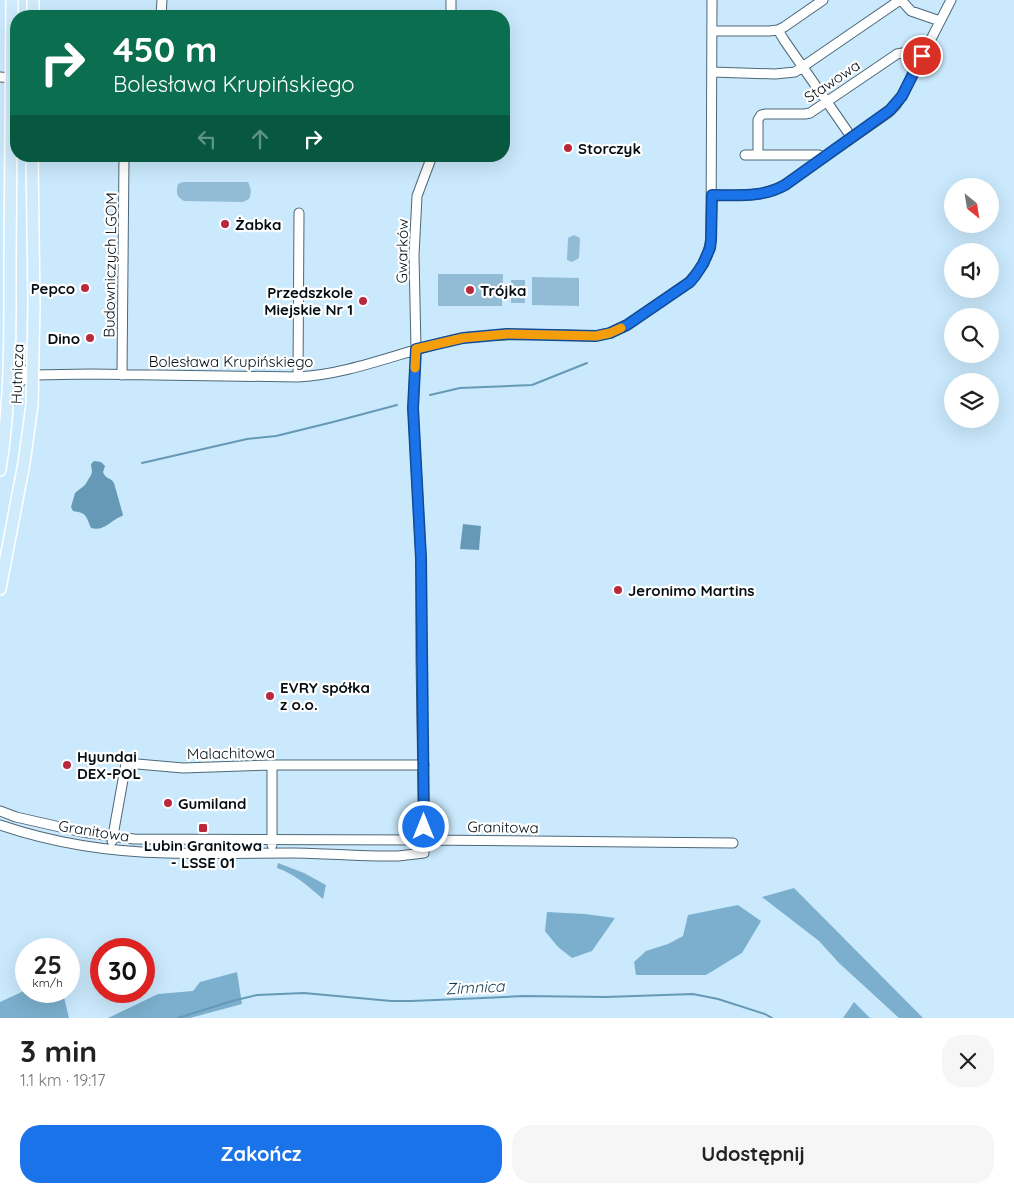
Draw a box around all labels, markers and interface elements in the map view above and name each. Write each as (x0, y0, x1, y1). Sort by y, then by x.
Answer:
text: 450 m (113, 27, 217, 71)
icon: right (30, 30, 95, 95)
pin (901, 35, 943, 77)
icon: arrive (908, 42, 936, 70)
street label: Stawowa (800, 55, 864, 107)
text: Bolesława Krupińskiego (113, 70, 355, 98)
icon: left (193, 125, 221, 153)
icon: ahead (246, 125, 274, 153)
icon: right (299, 125, 327, 153)
place label: Storczyk (578, 139, 641, 158)
marker: Storczyk (562, 142, 574, 154)
north arrow (944, 178, 999, 232)
map controls (944, 178, 999, 428)
street label: Budowniczych LGOM (99, 192, 121, 338)
place label: Żabka (235, 215, 281, 234)
marker: Żabka (219, 218, 231, 230)
street label: Gwarków (392, 218, 412, 284)
button: sound (944, 243, 999, 298)
place label: Pepco (31, 279, 75, 298)
place label: Trójka (480, 281, 526, 300)
marker: Pepco (79, 282, 91, 294)
place label: Przedszkole Miejskie Nr 1 (264, 283, 353, 319)
marker: Trójka (464, 284, 476, 296)
marker: Przedszkole Miejskie Nr 1 (357, 295, 369, 307)
button: search (944, 308, 999, 363)
place label: Dino (47, 329, 80, 348)
marker: Dino (84, 332, 96, 344)
street label: Hutnicza (6, 344, 28, 404)
street label: Bolesława Krupińskiego (149, 352, 313, 371)
button: layers (944, 373, 999, 428)
place label: Jeronimo Martins (628, 581, 755, 600)
marker: Jeronimo Martins (612, 584, 624, 596)
place label: EVRY spółka z o.o. (280, 678, 370, 714)
marker: EVRY spółka z o.o. (264, 690, 276, 702)
street label: Malachitowa (187, 743, 275, 763)
place label: Hyundai DEX-POL (77, 747, 141, 783)
marker: Hyundai DEX-POL (61, 759, 73, 771)
place label: Gumiland (178, 794, 246, 813)
marker: Gumiland (162, 797, 174, 809)
position arrow (397, 800, 449, 852)
street label: Granitowa (57, 816, 131, 846)
street label: Granitowa (467, 817, 539, 837)
marker: Lubin Granitowa - LSSE 01 (197, 822, 209, 834)
place label: Lubin Granitowa - LSSE 01 (144, 836, 262, 872)
speed limit sign: 30 (90, 938, 155, 1003)
text: 25 (33, 949, 62, 980)
text: km/h (32, 975, 63, 990)
water label: Zimnica (445, 975, 506, 999)
text: 3 min (20, 1032, 97, 1070)
button: close (942, 1035, 994, 1087)
text: 1.1 km · 19:17 (20, 1070, 105, 1090)
button: Zakończ (20, 1125, 502, 1183)
button: Udostępnij (512, 1125, 994, 1183)

